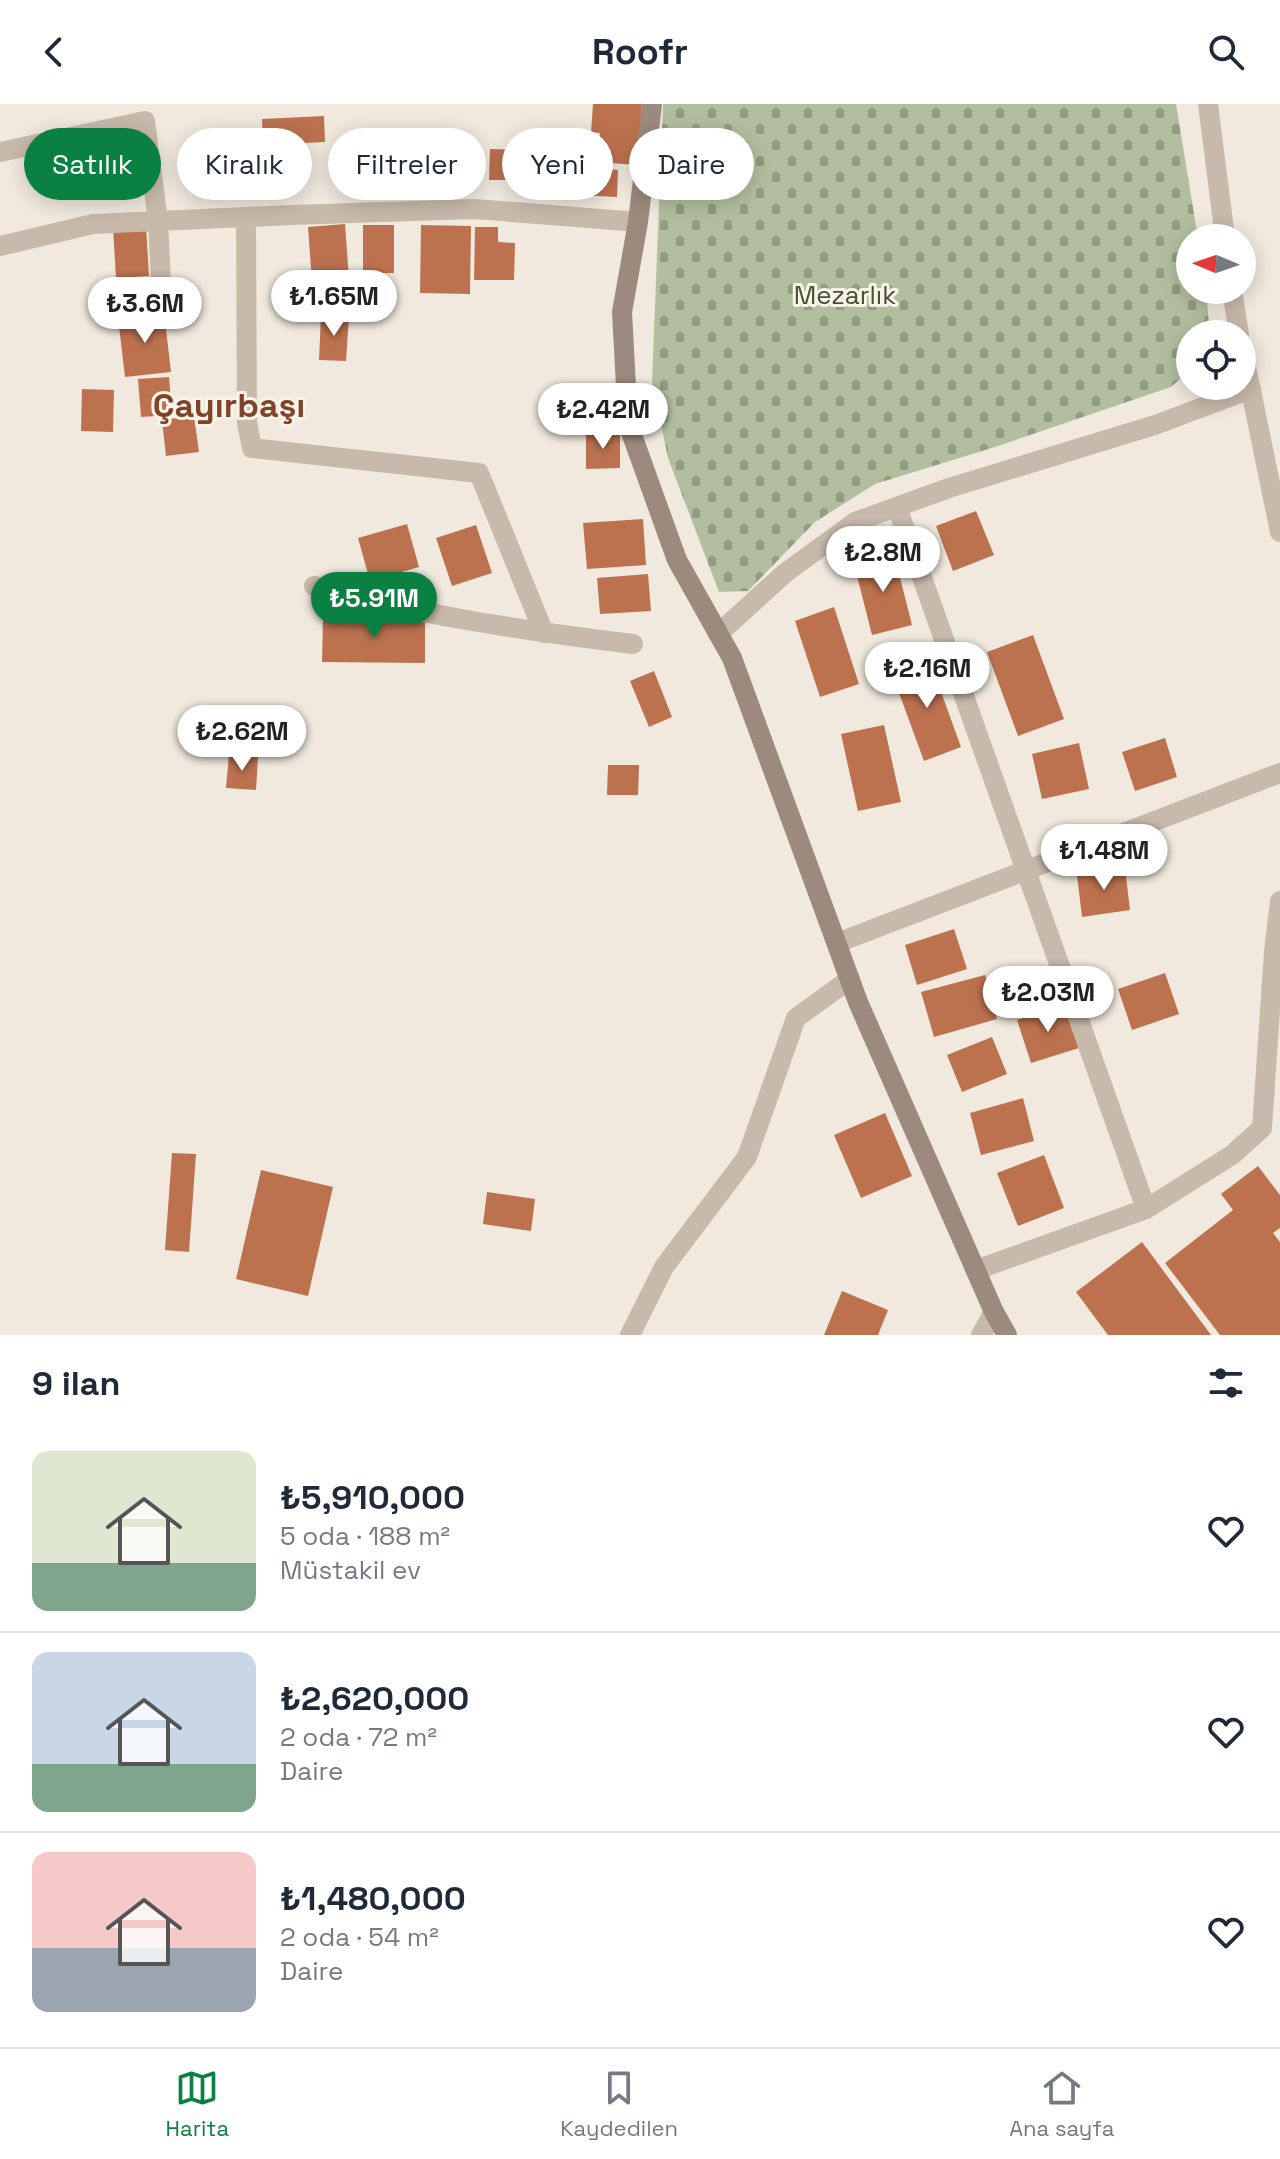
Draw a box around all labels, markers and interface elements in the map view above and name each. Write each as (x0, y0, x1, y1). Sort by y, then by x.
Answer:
text: Roofr (592, 29, 688, 75)
icon: back (32, 30, 76, 74)
icon: search (1204, 30, 1248, 74)
chip: Satılık (24, 128, 161, 200)
chip: Kiralık (177, 128, 312, 200)
chip: Filtreler (328, 128, 486, 200)
chip: Yeni (502, 128, 613, 200)
chip: Daire (629, 128, 754, 200)
north arrow (1176, 224, 1256, 304)
map controls (1176, 224, 1256, 400)
pin: ₺1.65M (269, 270, 399, 338)
pin: ₺3.6M (89, 277, 201, 345)
park label: Mezarlık (794, 278, 896, 312)
text: ₺1.65M (289, 279, 379, 313)
text: ₺3.6M (106, 286, 184, 320)
button: locate (1176, 320, 1256, 400)
pin: ₺2.42M (538, 383, 668, 451)
district label: Çayırbaşı (153, 384, 305, 427)
text: ₺2.42M (556, 392, 650, 426)
pin: ₺2.8M (827, 526, 939, 594)
text: ₺2.8M (844, 535, 922, 569)
pin: ₺5.91M (309, 572, 439, 640)
text: ₺5.91M (329, 581, 419, 615)
pin: ₺2.16M (862, 642, 992, 710)
text: ₺2.16M (883, 651, 971, 685)
pin: ₺2.62M (177, 705, 307, 773)
text: ₺2.62M (195, 714, 289, 748)
pin: ₺1.48M (1039, 824, 1169, 892)
text: ₺1.48M (1059, 833, 1149, 867)
pin: ₺2.03M (983, 966, 1113, 1034)
text: ₺2.03M (1001, 975, 1095, 1009)
icon: filters (1204, 1361, 1248, 1405)
text: 9 ilan (32, 1362, 120, 1405)
text: ₺5,910,000 (280, 1476, 465, 1519)
icon: home (96, 1483, 192, 1579)
icon: heart (1204, 1509, 1248, 1553)
text: 5 oda · 188 m² (280, 1519, 450, 1553)
text: Müstakil ev (280, 1553, 421, 1587)
text: ₺2,620,000 (280, 1677, 469, 1720)
icon: home (96, 1684, 192, 1780)
icon: heart (1204, 1710, 1248, 1754)
text: 2 oda · 72 m² (280, 1720, 437, 1754)
text: Daire (280, 1754, 343, 1788)
text: ₺1,480,000 (280, 1877, 466, 1920)
icon: home (96, 1884, 192, 1980)
icon: heart (1204, 1910, 1248, 1954)
text: 2 oda · 54 m² (280, 1920, 439, 1954)
text: Daire (280, 1954, 343, 1988)
tab: Harita (166, 2066, 229, 2142)
tab: Kaydedilen (560, 2066, 678, 2142)
tab: Ana sayfa (1009, 2066, 1114, 2142)

